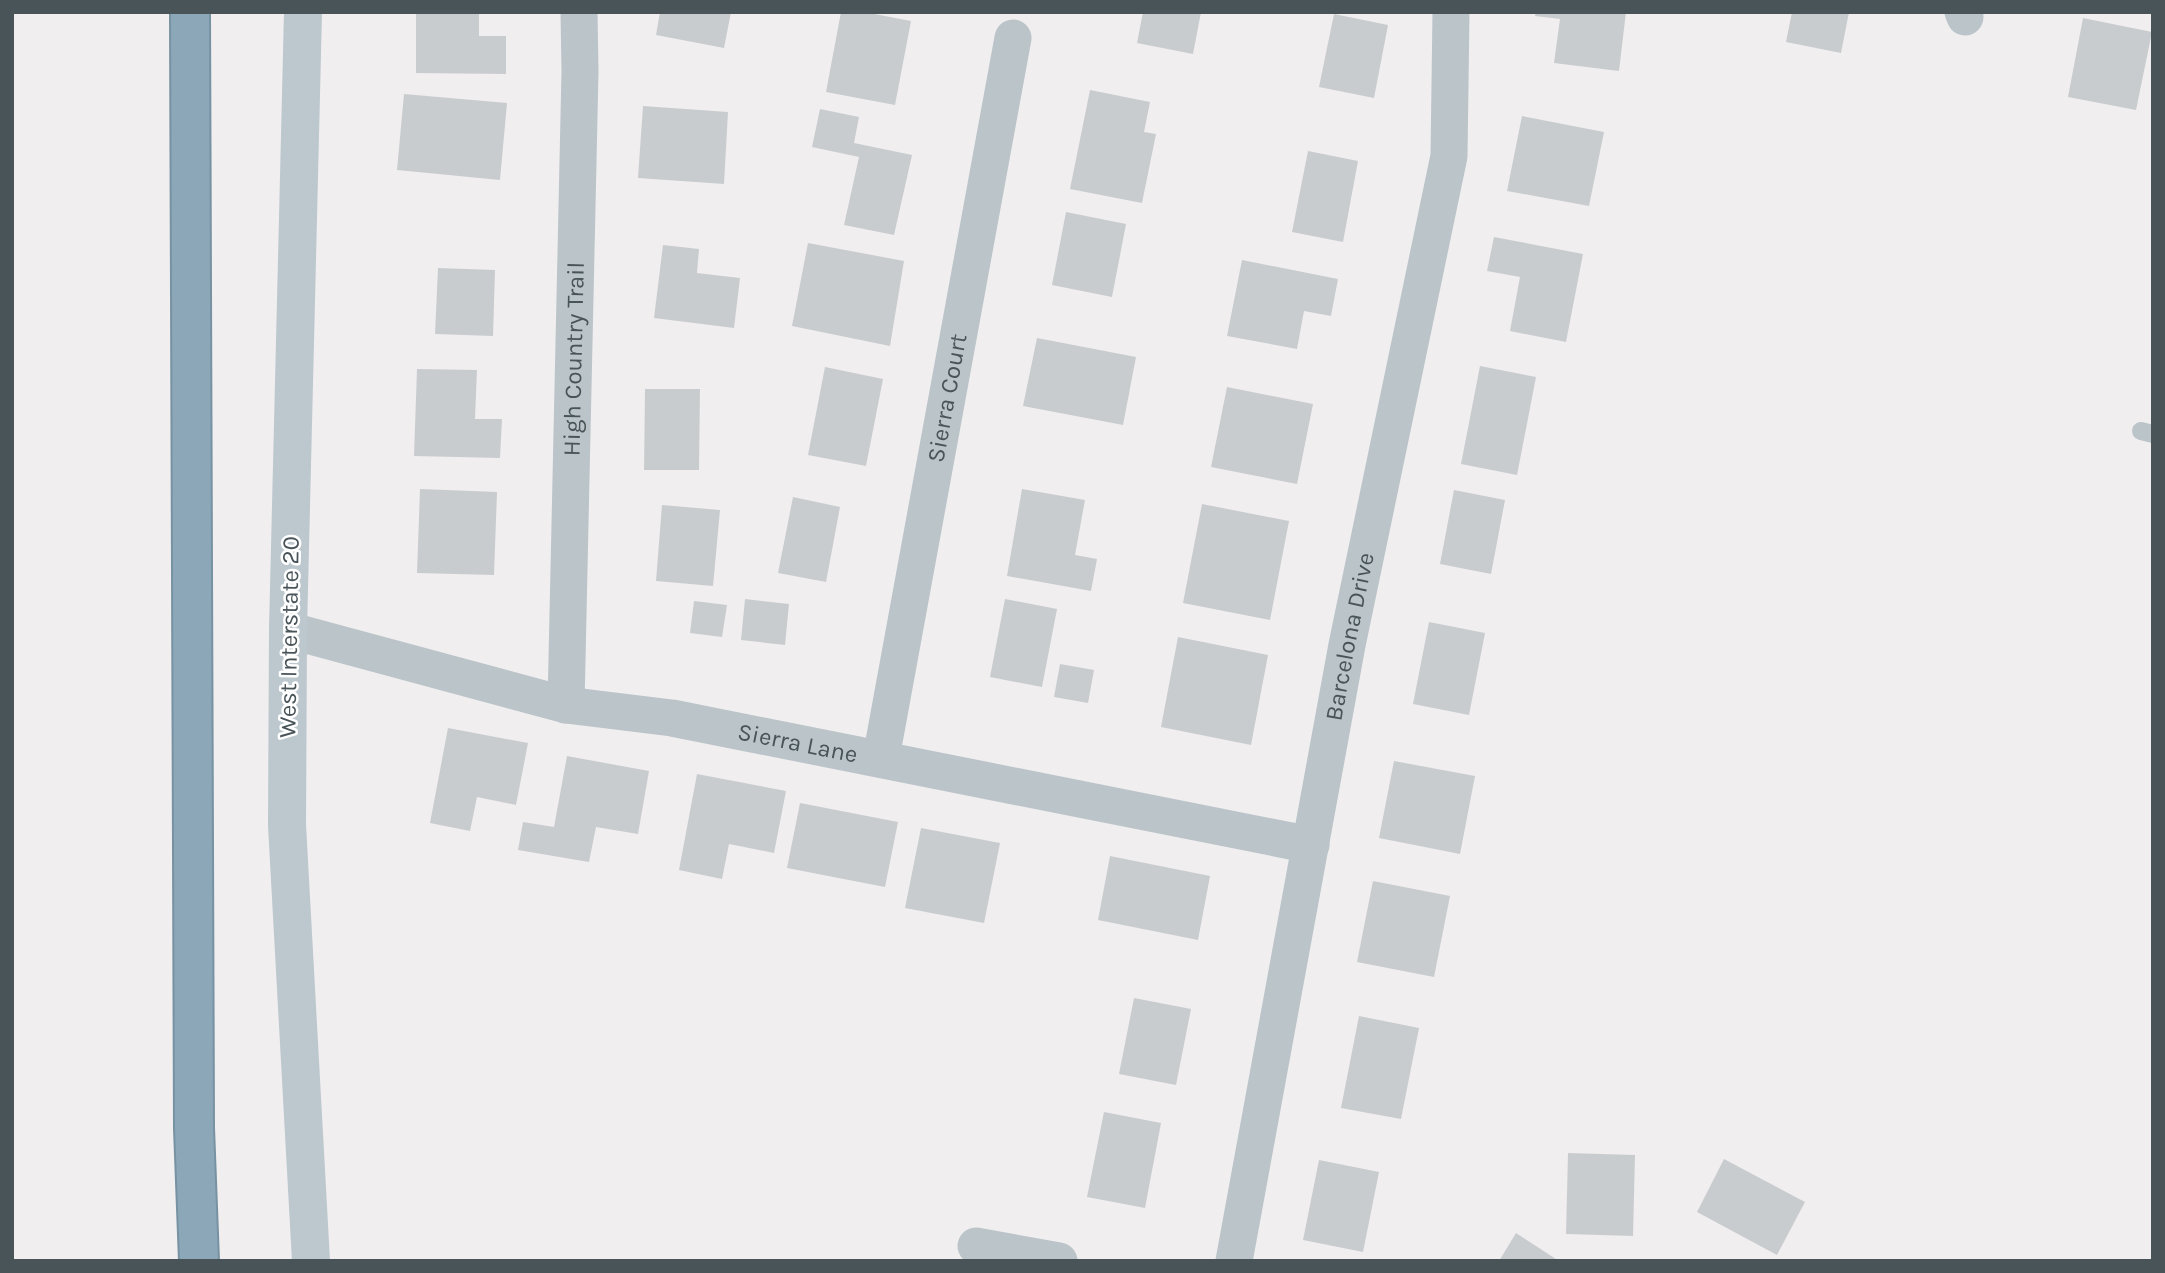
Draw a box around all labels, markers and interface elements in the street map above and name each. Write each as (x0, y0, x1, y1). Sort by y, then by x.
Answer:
street label: High Country Trail (557, 262, 590, 457)
street label: Sierra Court (921, 331, 973, 465)
street label: West Interstate 20 (273, 536, 305, 738)
street label: Barcelona Drive (1319, 550, 1380, 723)
street label: Sierra Lane (735, 717, 860, 769)

